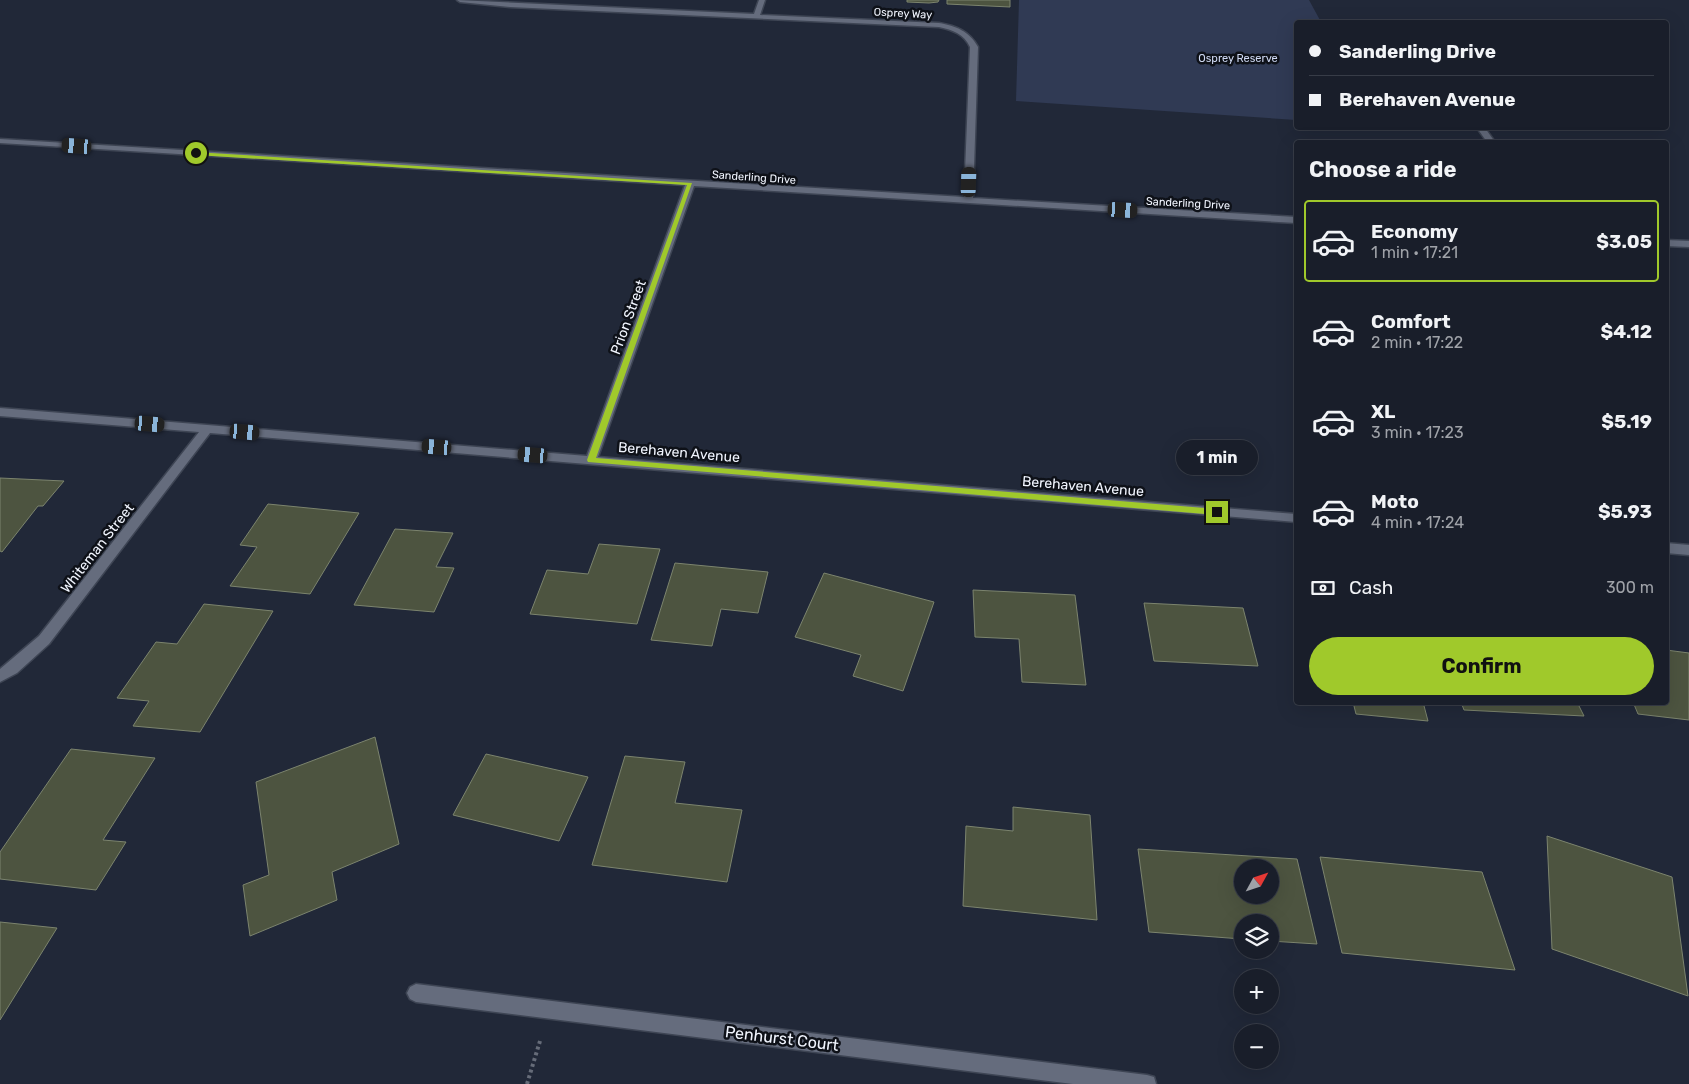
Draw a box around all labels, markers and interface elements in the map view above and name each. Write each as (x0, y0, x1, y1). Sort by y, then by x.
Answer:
street label: Osprey Way (873, 5, 933, 22)
text: Sanderling Drive (1339, 40, 1496, 63)
park label: Osprey Reserve (1198, 52, 1278, 65)
text: Berehaven Avenue (1339, 88, 1516, 111)
car (61, 137, 92, 155)
route start (185, 142, 207, 164)
text: Choose a ride (1309, 156, 1456, 183)
car (960, 167, 977, 197)
street label: Sanderling Drive (712, 168, 796, 187)
street label: Sanderling Drive (1146, 195, 1230, 212)
car (1107, 202, 1138, 218)
icon: car (1311, 219, 1356, 264)
text: Economy (1371, 220, 1458, 243)
text: $3.05 (1596, 230, 1652, 253)
text: 1 min · 17:21 (1371, 243, 1458, 262)
street label: Prion Street (607, 277, 650, 357)
icon: car (1311, 309, 1356, 354)
text: Comfort (1371, 310, 1451, 333)
text: $4.12 (1601, 320, 1652, 343)
text: 2 min · 17:22 (1371, 333, 1463, 352)
icon: car (1311, 399, 1356, 444)
text: XL (1371, 400, 1395, 423)
text: $5.19 (1601, 410, 1652, 433)
car (134, 415, 165, 433)
car (229, 423, 260, 441)
text: 3 min · 17:23 (1371, 423, 1464, 442)
car (421, 438, 452, 456)
street label: Berehaven Avenue (617, 439, 741, 466)
callout: 1 min (1176, 440, 1258, 474)
car (517, 446, 548, 464)
text: 1 min (1197, 448, 1237, 467)
street label: Berehaven Avenue (1021, 473, 1145, 500)
icon: car (1311, 489, 1356, 534)
text: Moto (1371, 490, 1419, 513)
street label: Whiteman Street (57, 500, 138, 596)
text: $5.93 (1598, 500, 1652, 523)
route end (1206, 501, 1228, 523)
text: 4 min · 17:24 (1371, 513, 1464, 532)
icon: cash (1309, 574, 1337, 602)
text: Cash (1349, 576, 1393, 599)
text: 300 m (1606, 578, 1654, 597)
button: Confirm (1309, 637, 1654, 695)
north arrow (1234, 859, 1279, 904)
map controls (1234, 859, 1279, 1069)
button: layers (1234, 914, 1279, 959)
button: + (1234, 969, 1279, 1014)
street label: Penhurst Court (724, 1022, 840, 1055)
button: − (1234, 1024, 1279, 1069)

